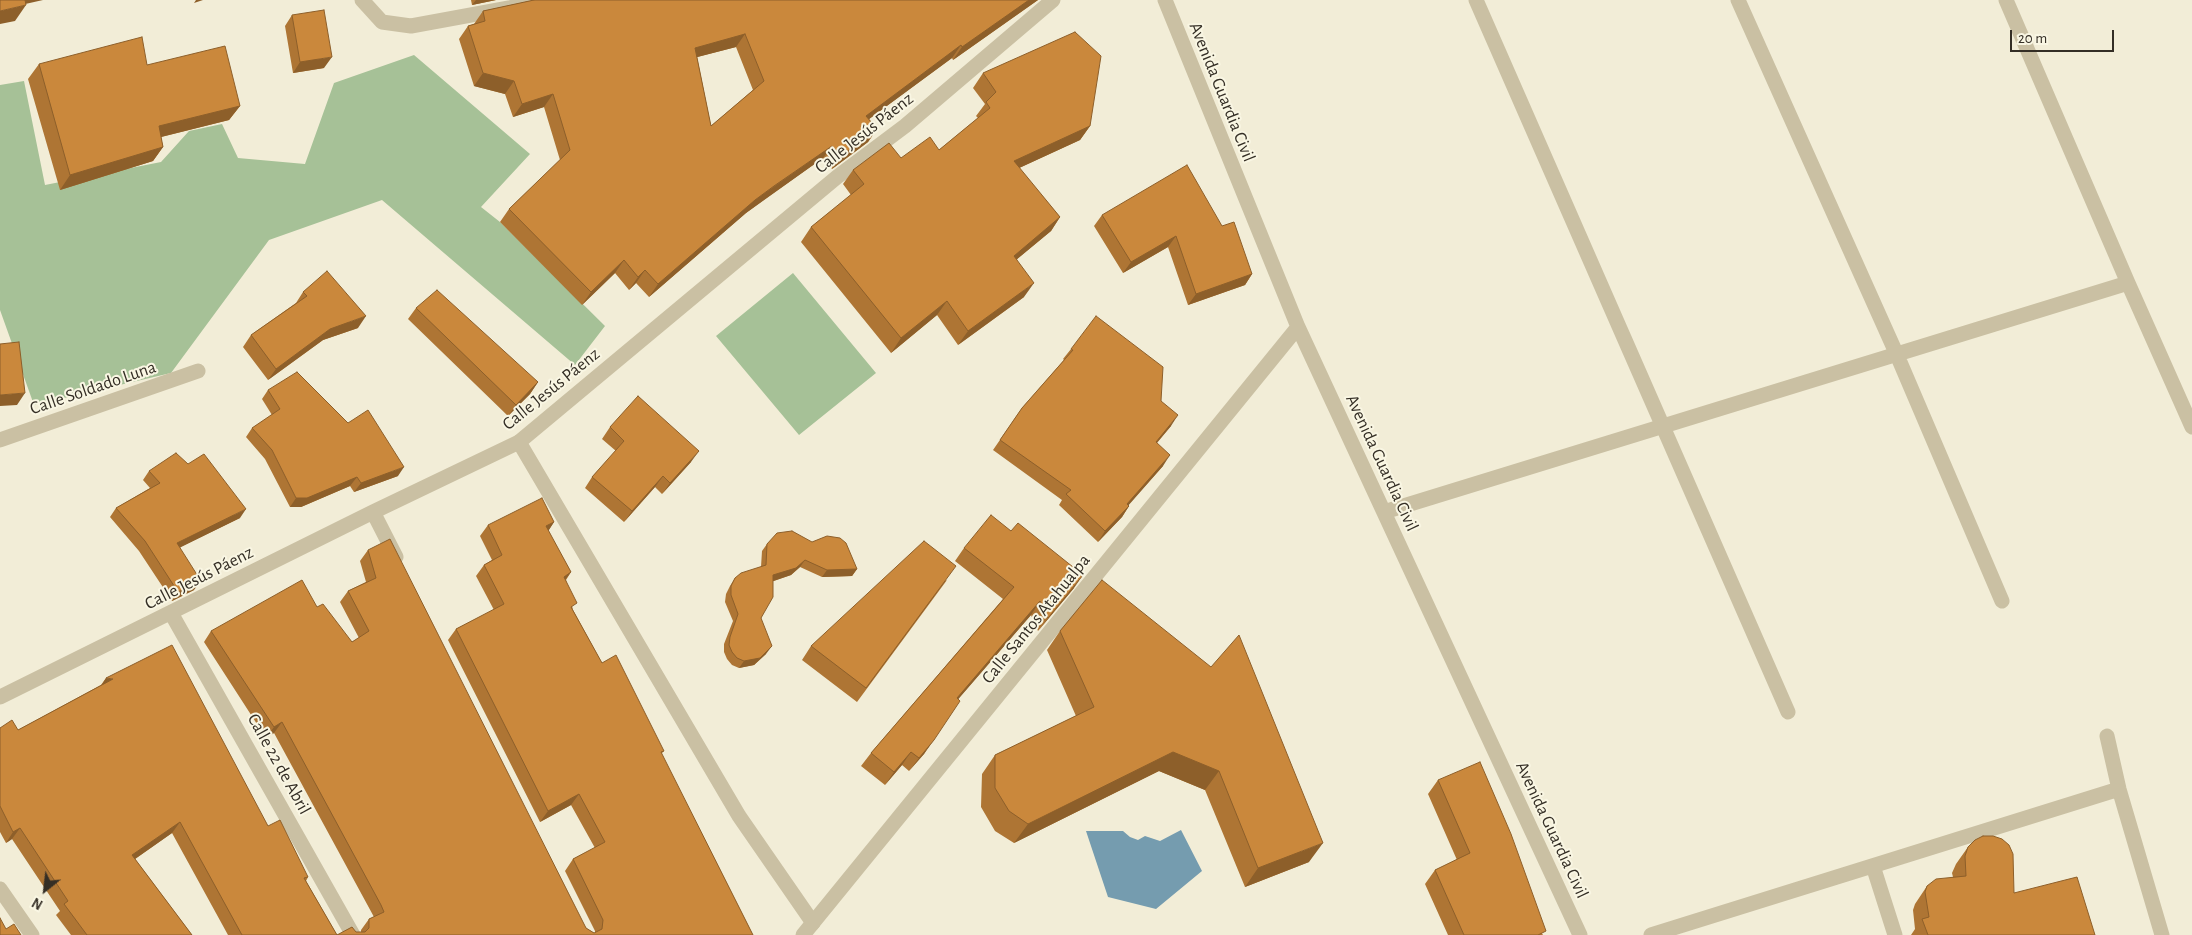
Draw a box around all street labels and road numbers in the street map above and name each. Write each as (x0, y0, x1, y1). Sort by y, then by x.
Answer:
street label: Avenida Guardia Civil (1184, 19, 1260, 165)
street label: Calle Jesús Páenz (810, 88, 918, 178)
street label: Calle Jesús Páenz (498, 343, 604, 435)
street label: Calle Soldado Luna (27, 356, 159, 420)
street label: Avenida Guardia Civil (1341, 391, 1423, 535)
street label: Calle Jesús Páenz (141, 541, 257, 615)
street label: Calle Santos Atahualpa (977, 550, 1095, 688)
street label: Calle 22 de Abril (242, 710, 316, 818)
street label: Avenida Guardia Civil (1511, 758, 1593, 902)

